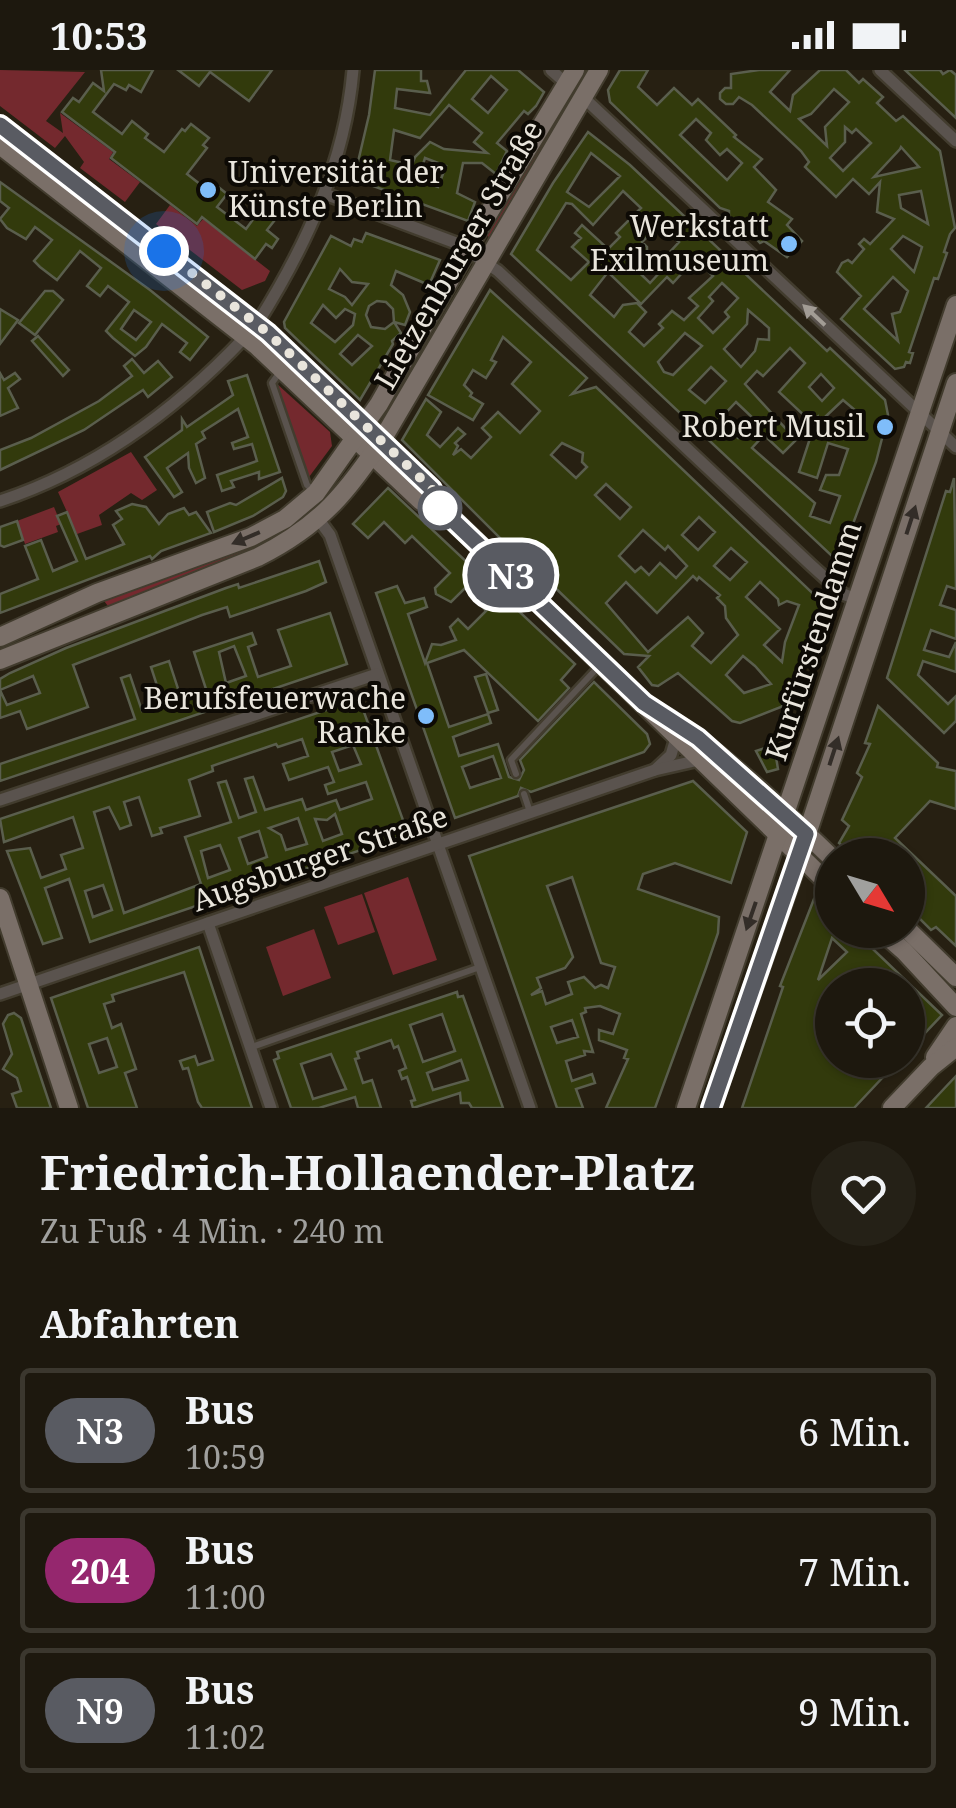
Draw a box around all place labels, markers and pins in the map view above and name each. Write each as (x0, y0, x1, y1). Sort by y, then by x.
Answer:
place label: Universität der Künste Berlin (228, 151, 444, 226)
marker: Universität der Künste Berlin (197, 179, 219, 201)
place label: Werkstatt Exilmuseum (590, 205, 769, 280)
marker: Werkstatt Exilmuseum (778, 233, 800, 255)
place label: Robert Musil (681, 405, 865, 446)
marker: Robert Musil (874, 416, 896, 438)
unlabelled marker (419, 487, 461, 529)
place label: Berufsfeuerwache Ranke (144, 677, 406, 752)
marker: Berufsfeuerwache Ranke (415, 705, 437, 727)

